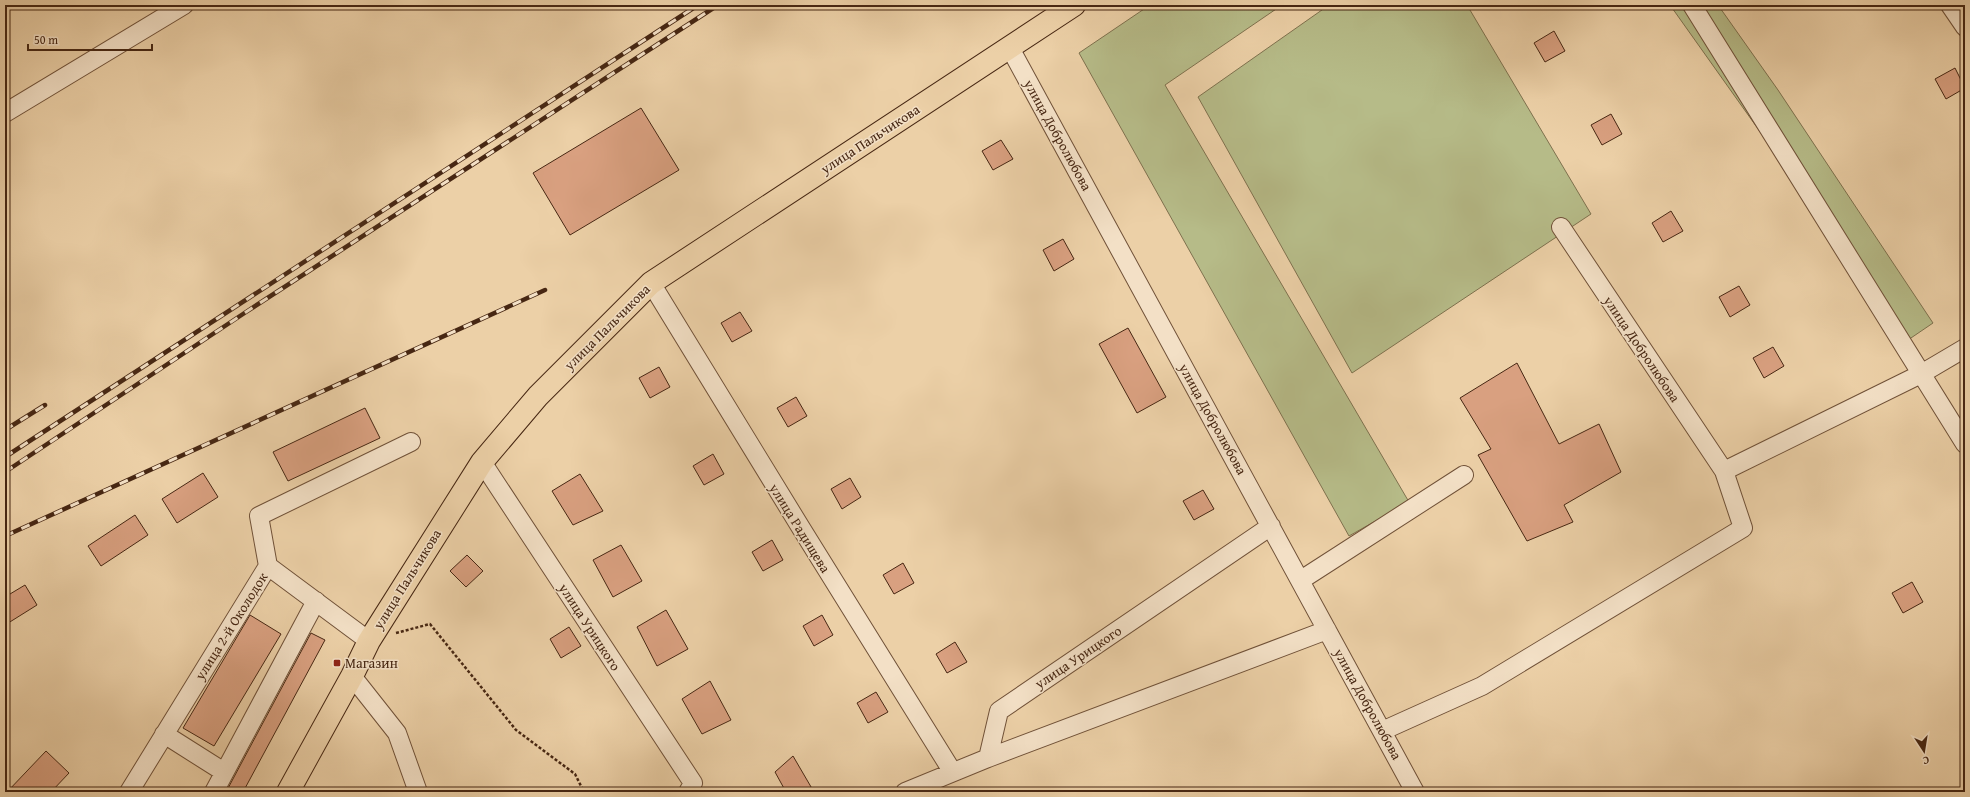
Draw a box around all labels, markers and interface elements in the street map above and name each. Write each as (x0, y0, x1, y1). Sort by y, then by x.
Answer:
scale bar (28, 26, 152, 52)
text: 50 m (34, 31, 58, 48)
street label: улица Добролюбова (1019, 75, 1097, 195)
street label: улица Пальчикова (816, 99, 924, 179)
street label: улица Пальчикова (559, 279, 655, 375)
street label: улица Добролюбова (1598, 291, 1685, 406)
street label: улица Добролюбова (1174, 359, 1252, 479)
street label: улица Радищева (764, 479, 836, 577)
street label: улица Пальчикова (368, 525, 446, 634)
street label: улица 2-й Околодок (189, 568, 273, 685)
street label: улица Урицкого (554, 578, 626, 675)
street label: улица Урицкого (1030, 621, 1125, 694)
street label: улица Добролюбова (1329, 644, 1407, 764)
place label: Магазин (345, 653, 398, 673)
marker: Магазин (332, 658, 342, 668)
north arrow (1904, 731, 1944, 771)
text: С (1921, 752, 1931, 769)

